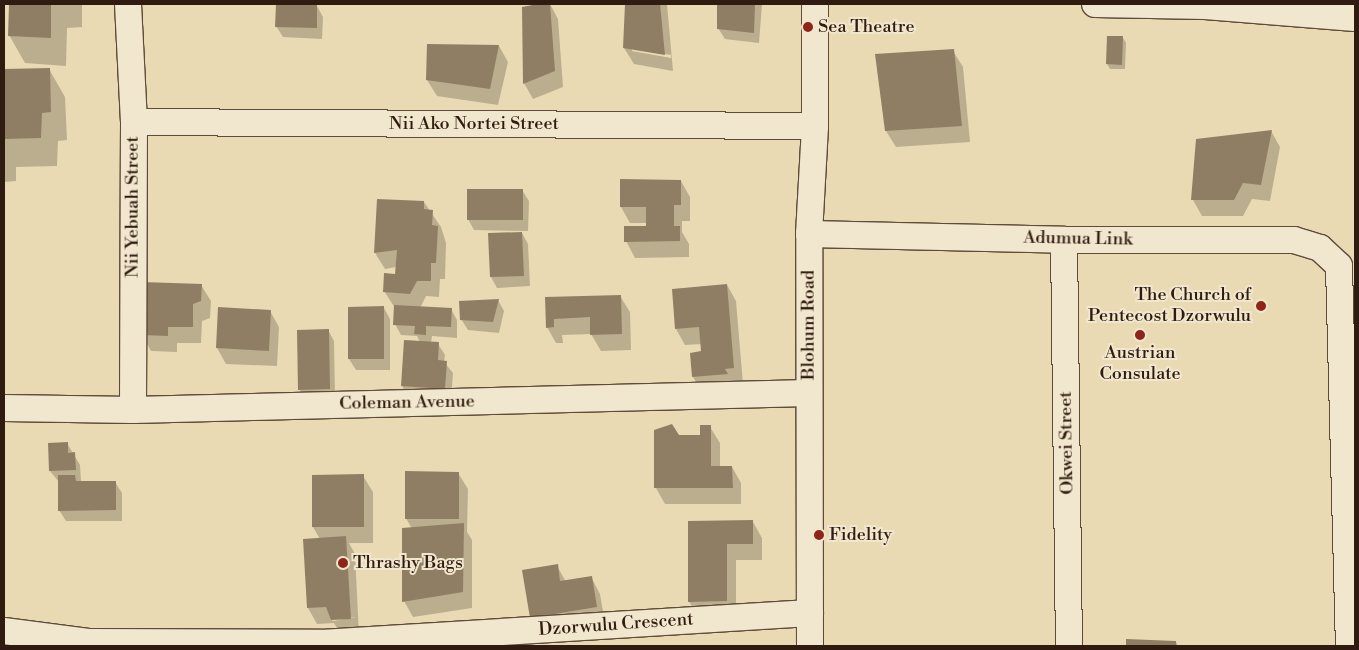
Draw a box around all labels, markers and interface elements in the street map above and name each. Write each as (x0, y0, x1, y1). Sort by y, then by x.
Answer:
place label: Sea Theatre (818, 16, 915, 38)
marker: Sea Theatre (802, 21, 814, 33)
street label: Nii Ako Nortei Street (389, 113, 559, 135)
street label: Nii Yebuah Street (122, 136, 144, 278)
street label: Adumua Link (1023, 227, 1133, 251)
street label: Blohum Road (798, 270, 820, 380)
place label: The Church of Pentecost Dzorwulu (1088, 285, 1251, 328)
marker: The Church of Pentecost Dzorwulu (1255, 300, 1267, 312)
marker: Austrian Consulate (1134, 329, 1146, 341)
place label: Austrian Consulate (1099, 343, 1181, 386)
street label: Coleman Avenue (339, 391, 475, 415)
street label: Okwei Street (1055, 391, 1079, 495)
place label: Fidelity (829, 524, 892, 546)
marker: Fidelity (813, 529, 825, 541)
place label: Thrashy Bags (353, 552, 463, 574)
marker: Thrashy Bags (337, 557, 349, 569)
street label: Dzorwulu Crescent (538, 609, 694, 641)

